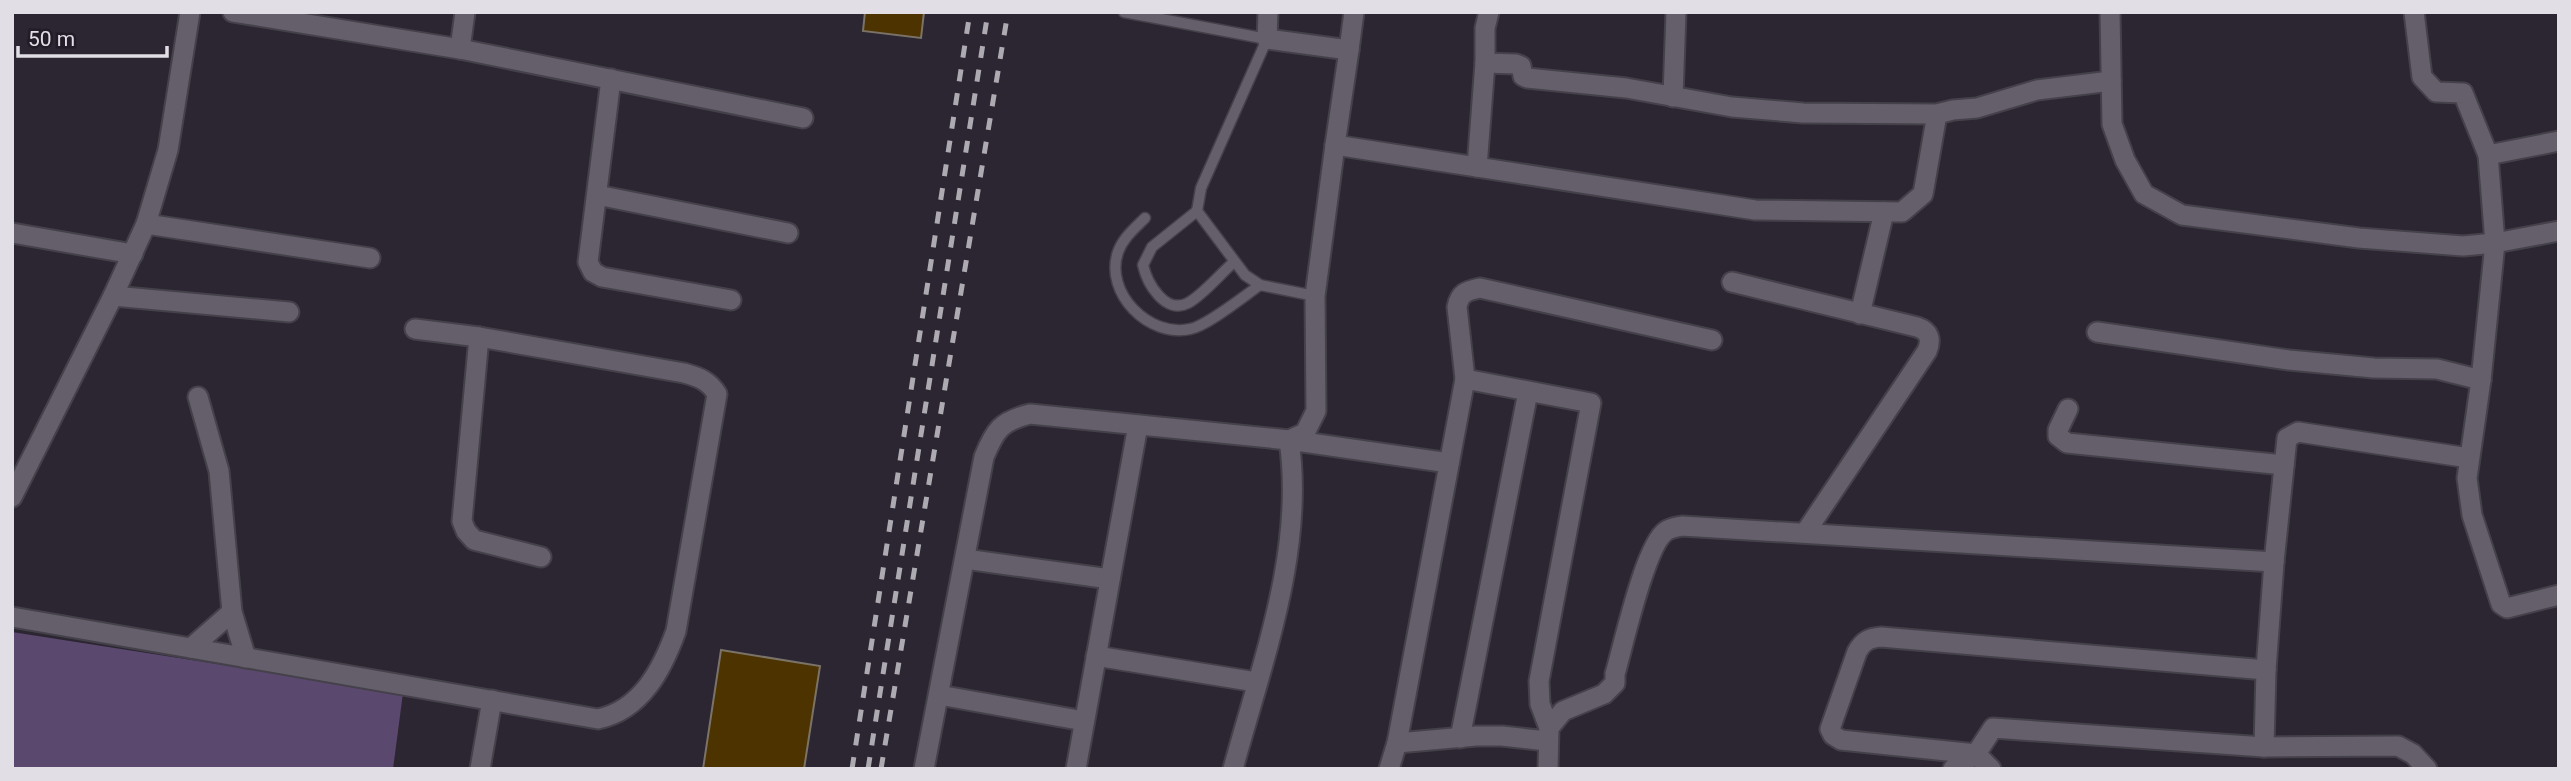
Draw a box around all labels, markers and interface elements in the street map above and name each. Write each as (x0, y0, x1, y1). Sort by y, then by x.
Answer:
scale bar (18, 14, 166, 58)
text: 50 m (28, 27, 75, 51)

